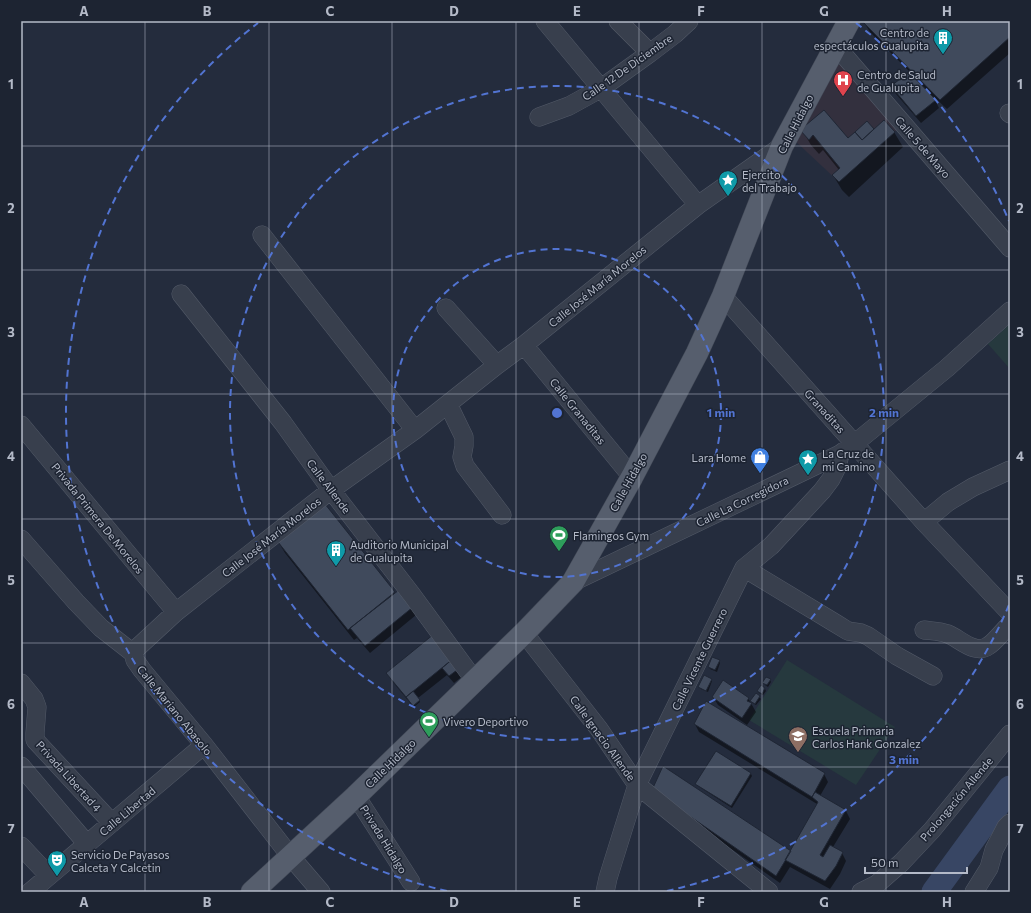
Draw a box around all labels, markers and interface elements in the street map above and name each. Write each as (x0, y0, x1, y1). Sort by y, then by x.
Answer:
text: A (79, 3, 89, 19)
text: B (203, 3, 212, 19)
text: C (326, 3, 335, 19)
text: D (449, 3, 459, 19)
text: E (573, 3, 581, 19)
text: F (697, 3, 705, 19)
text: G (819, 3, 829, 19)
text: H (942, 3, 952, 19)
place label: Centro de espectáculos Gualupita (814, 26, 929, 52)
building icon: Centro de espectáculos Gualupita (932, 27, 954, 55)
street label: Calle 12 De Diciembre (580, 31, 675, 103)
place label: Centro de Salud de Gualupita (857, 68, 936, 94)
hospital icon: Centro de Salud de Gualupita (832, 69, 854, 97)
text: 1 (8, 76, 14, 92)
text: 1 (1017, 76, 1023, 92)
street label: Calle Hidalgo (774, 92, 816, 156)
street label: Calle 5 de Mayo (893, 113, 954, 181)
place label: Ejercito del Trabajo (742, 168, 797, 194)
place icon: Ejercito del Trabajo (717, 169, 739, 197)
text: 2 (7, 200, 15, 216)
text: 2 (1016, 200, 1024, 216)
street label: Calle José María Morelos (546, 243, 649, 330)
text: 3 (7, 324, 15, 340)
text: 3 (1016, 324, 1024, 340)
street label: Calle Granaditas (547, 375, 609, 447)
street label: Granaditas (802, 386, 848, 436)
text: 1 min (707, 405, 735, 419)
text: 2 min (869, 405, 899, 419)
centre of rings (550, 406, 564, 420)
shop icon: Lara Home (749, 446, 771, 474)
place label: La Cruz de mi Camino (822, 447, 876, 473)
text: 4 (7, 448, 15, 464)
place icon: La Cruz de mi Camino (797, 448, 819, 476)
text: 4 (1016, 448, 1024, 464)
street label: Calle Hidalgo (607, 450, 650, 514)
place label: Lara Home (692, 451, 746, 464)
street label: Calle Allende (304, 456, 354, 516)
street label: Privada Primera De Morelos (49, 460, 147, 576)
street label: Calle La Corregidora (694, 473, 790, 529)
street label: Calle José María Morelos (219, 494, 324, 580)
sports icon: Flamingos Gym (548, 524, 570, 552)
place label: Flamingos Gym (573, 529, 649, 542)
place label: Auditorio Municipal de Gualupita (350, 538, 449, 564)
building icon: Auditorio Municipal de Gualupita (325, 539, 347, 567)
text: 5 (7, 572, 15, 588)
text: 5 (1016, 572, 1024, 588)
street label: Calle Vicente Guerrero (669, 605, 730, 712)
street label: Calle Mariano Abasolo (135, 662, 215, 758)
street label: Calle Ignacio Allende (568, 693, 638, 783)
text: 6 (7, 696, 15, 712)
text: 6 (1016, 696, 1024, 712)
sports icon: Vivero Deportivo (418, 710, 440, 738)
place label: Vivero Deportivo (443, 715, 529, 728)
place label: Escuela Primaria Carlos Hank Gonzalez (812, 724, 921, 750)
school or university icon: Escuela Primaria Carlos Hank Gonzalez (787, 725, 809, 753)
street label: Calle Hidalgo (362, 735, 418, 790)
street label: Privada Libertad 4 (34, 738, 104, 814)
text: 3 min (889, 752, 919, 766)
street label: Prolongación Allende (917, 754, 995, 844)
street label: Calle Libertad (96, 784, 158, 838)
street label: Privada Hidalgo (358, 802, 410, 876)
text: 7 (7, 820, 15, 836)
text: 7 (1016, 820, 1024, 836)
place label: Servicio De Payasos Calceta Y Calcetin (71, 848, 169, 874)
theatre icon: Servicio De Payasos Calceta Y Calcetin (46, 849, 68, 877)
scale bar (865, 849, 967, 875)
text: 50 m (871, 855, 899, 869)
text: A (79, 894, 89, 910)
text: B (203, 894, 212, 910)
text: C (326, 894, 335, 910)
text: D (449, 894, 459, 910)
text: E (573, 894, 581, 910)
text: F (697, 894, 705, 910)
text: G (819, 894, 829, 910)
text: H (942, 894, 952, 910)

